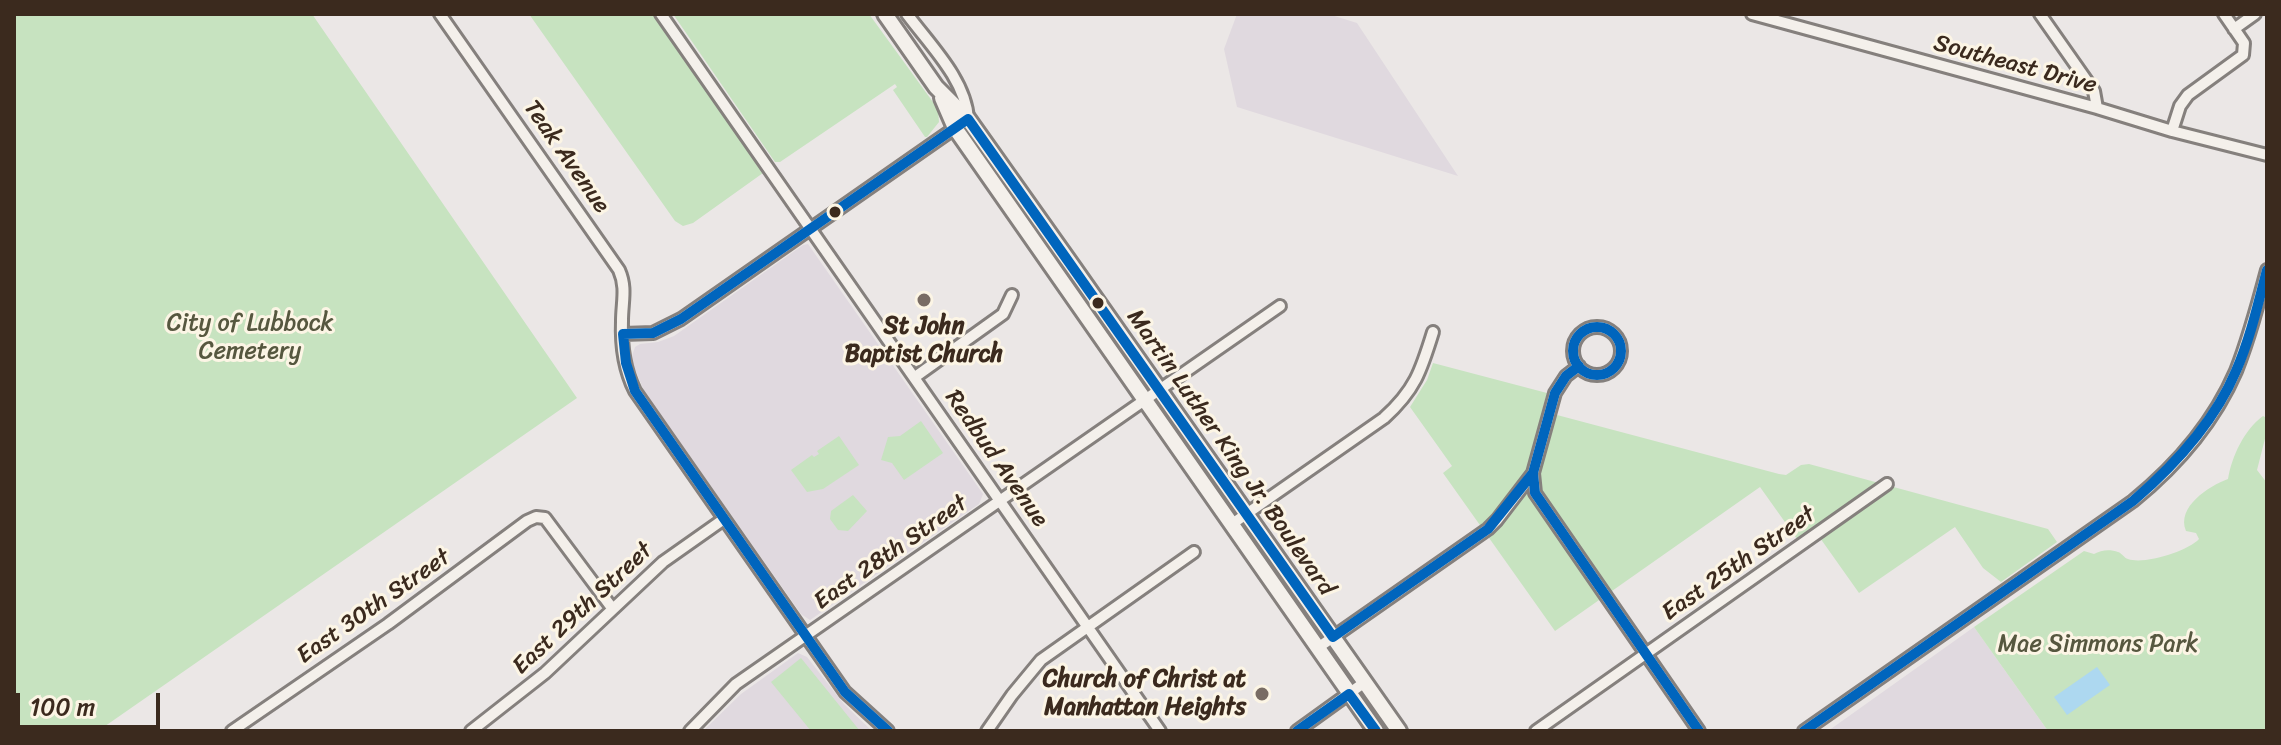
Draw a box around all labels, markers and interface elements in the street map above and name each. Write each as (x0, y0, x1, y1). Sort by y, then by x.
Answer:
street label: Southeast Drive (1930, 29, 2100, 101)
street label: Teak Avenue (517, 95, 615, 219)
unlabelled marker (827, 204, 843, 220)
marker: St John Baptist Church (915, 291, 933, 309)
unlabelled marker (1090, 295, 1106, 311)
street label: Martin Luther King Jr. Boulevard (1120, 304, 1340, 602)
park label: City of Lubbock Cemetery (167, 310, 333, 366)
place label: St John Baptist Church (845, 313, 1003, 369)
street label: Redbud Avenue (938, 385, 1054, 533)
street label: East 28th Street (809, 489, 973, 617)
street label: East 25th Street (1657, 500, 1821, 628)
street label: East 29th Street (507, 537, 659, 681)
street label: East 30th Street (292, 543, 456, 671)
park label: Mae Simmons Park (1998, 631, 2198, 659)
place label: Church of Christ at Manhattan Heights (1043, 666, 1246, 722)
scale bar (20, 677, 164, 727)
marker: Church of Christ at Manhattan Heights (1253, 685, 1271, 703)
text: 100 m (30, 686, 95, 728)

